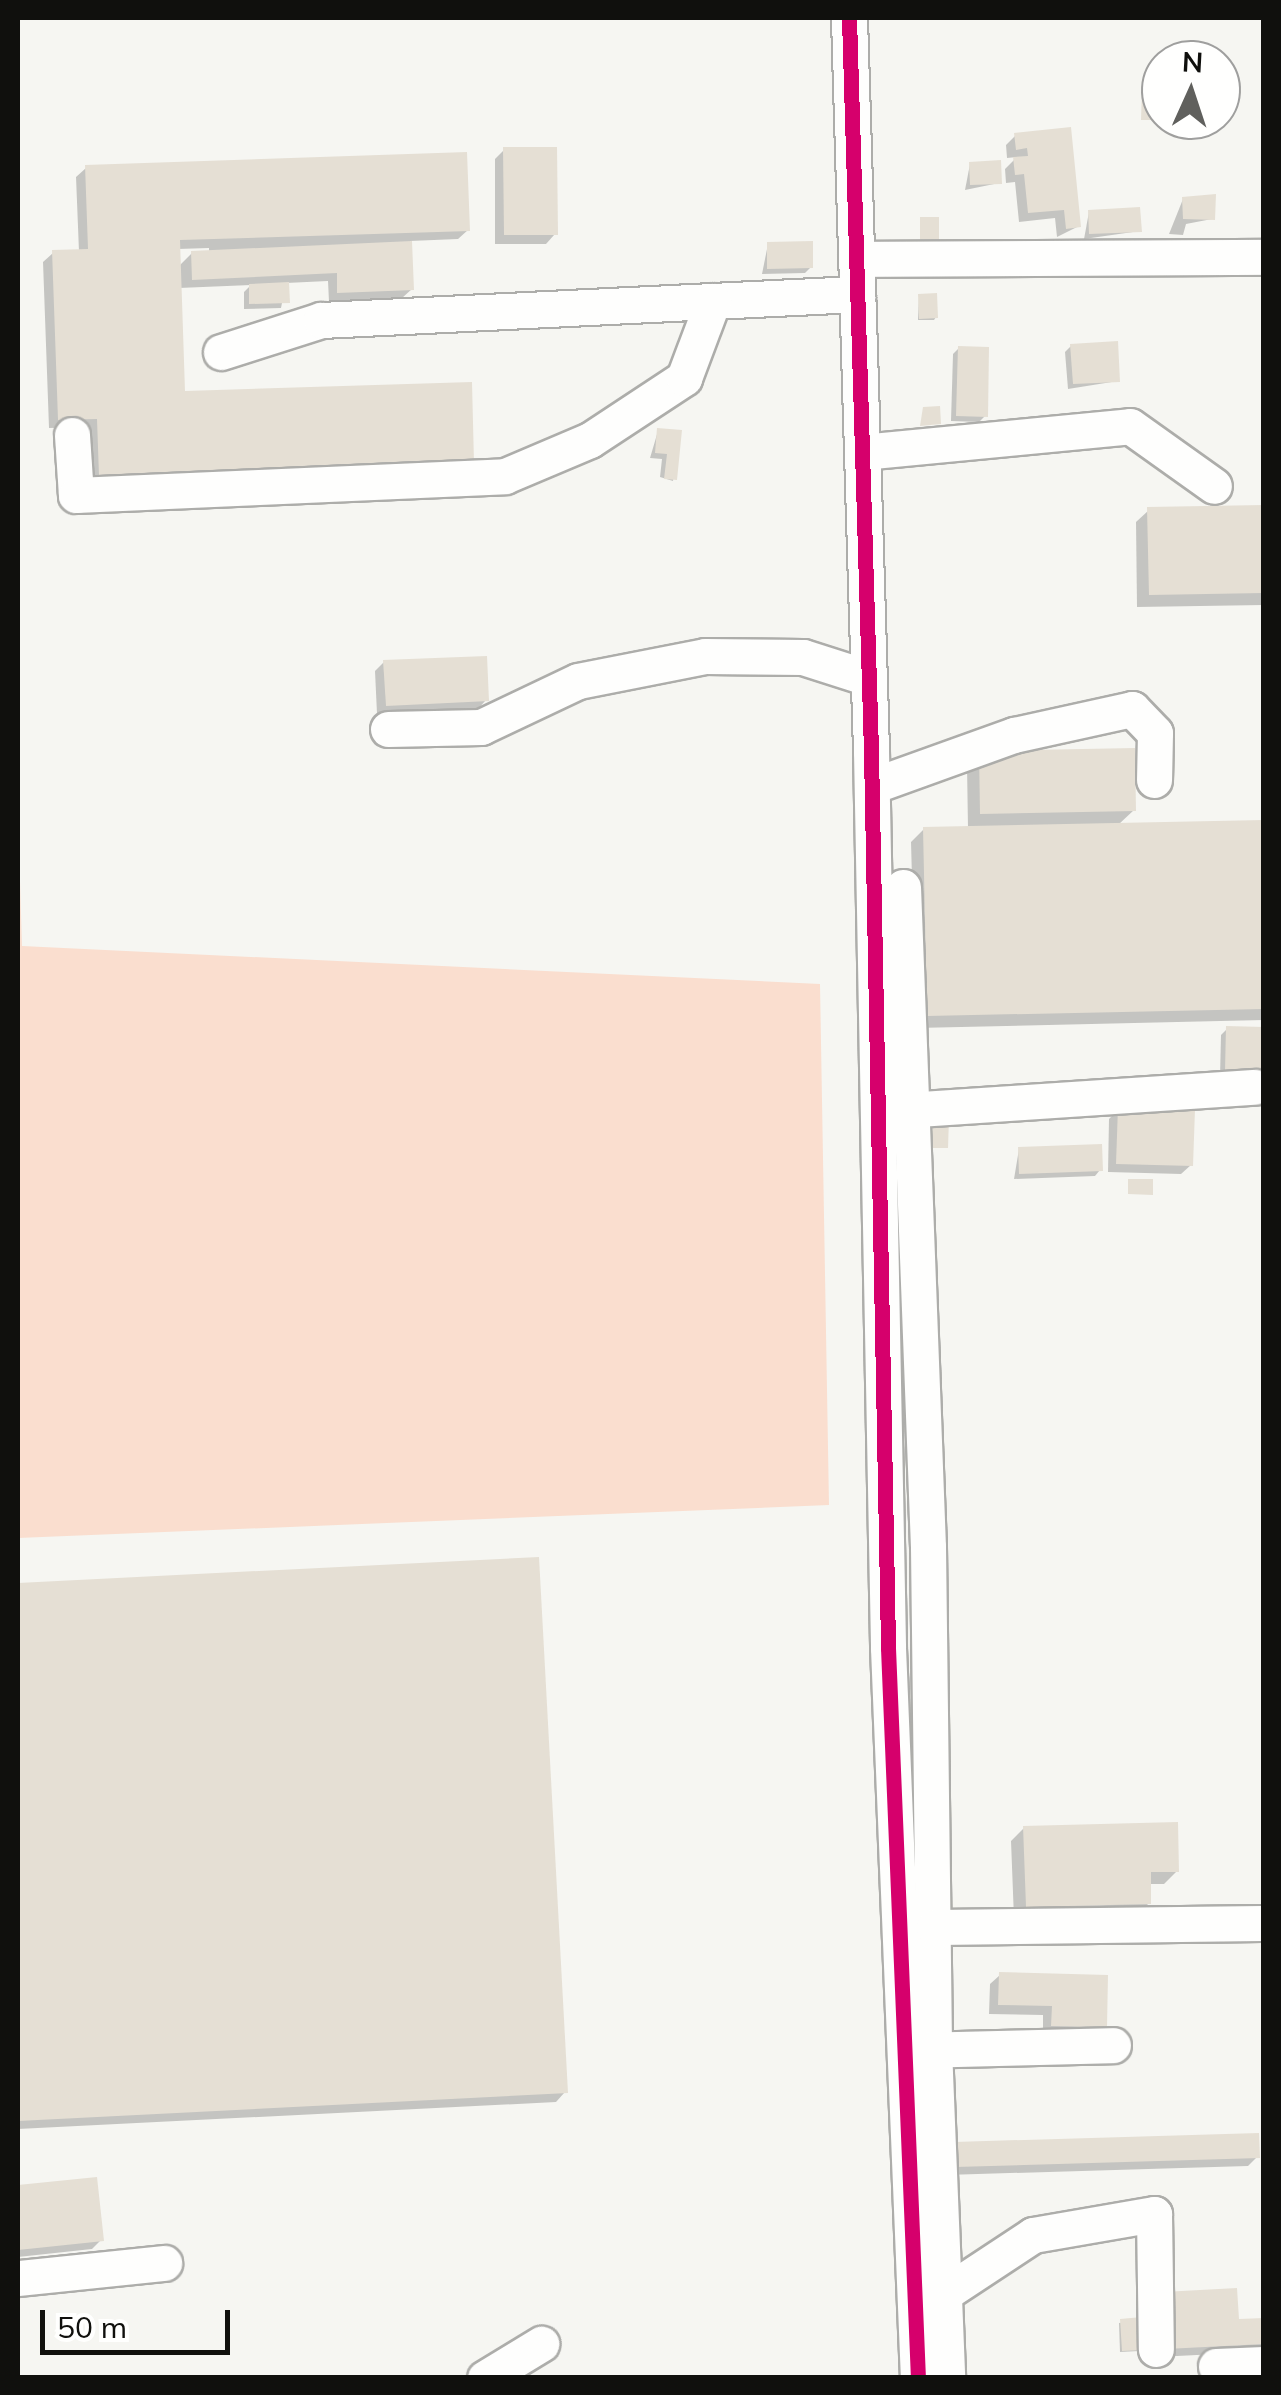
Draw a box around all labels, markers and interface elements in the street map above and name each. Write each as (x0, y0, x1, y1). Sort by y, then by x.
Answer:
north arrow (1141, 40, 1241, 140)
text: N (1181, 44, 1204, 80)
scale bar (45, 2290, 235, 2352)
text: 50 m (57, 2308, 127, 2346)

